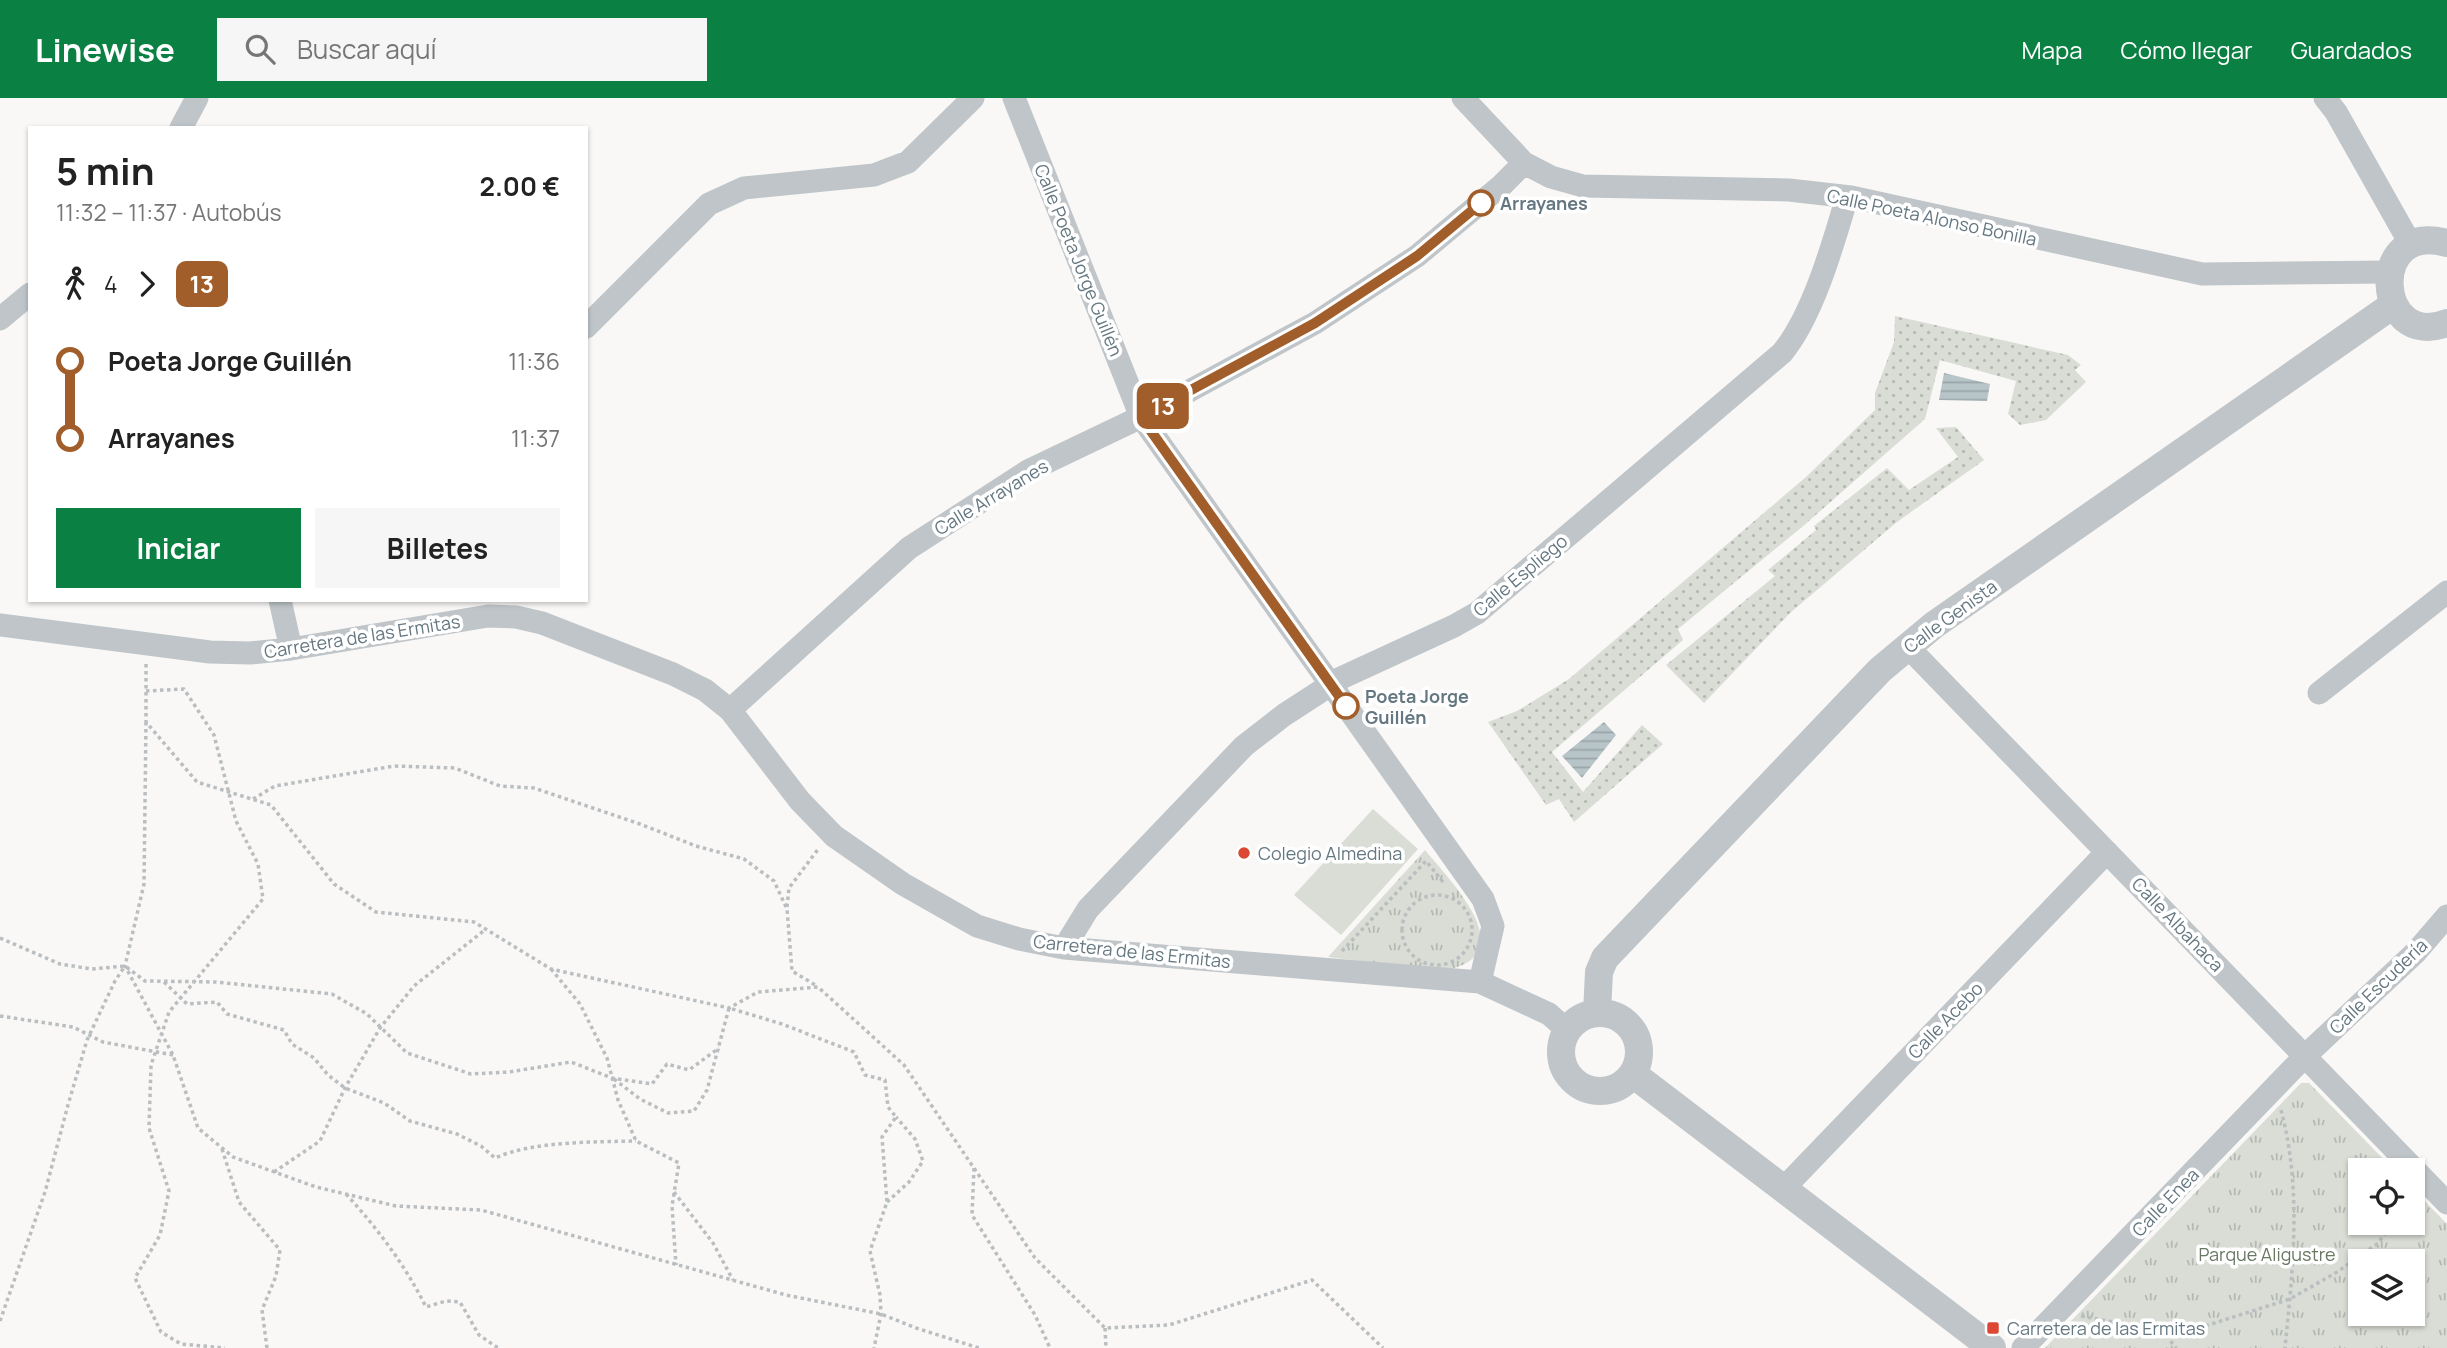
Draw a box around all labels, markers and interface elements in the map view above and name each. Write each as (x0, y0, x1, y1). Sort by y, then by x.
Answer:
search box (217, 18, 707, 81)
text: Linewise (35, 27, 175, 72)
icon: search (241, 30, 279, 68)
text: Buscar aquí (297, 31, 437, 67)
text: Mapa (2022, 33, 2083, 66)
text: Cómo llegar (2121, 33, 2253, 66)
text: Guardados (2291, 33, 2412, 66)
text: 5 min (56, 144, 154, 196)
street label: Calle Poeta Jorge Guillén (1029, 160, 1129, 360)
text: 2.00 € (479, 168, 560, 204)
street label: Calle Poeta Alonso Bonilla (1825, 183, 2039, 251)
marker: Arrayanes (1468, 190, 1494, 216)
place label: Arrayanes (1500, 191, 1588, 215)
text: 11:32 – 11:37 · Autobús (56, 196, 282, 228)
icon: walk (56, 265, 94, 303)
icon: forward (128, 265, 166, 303)
text: 13 (190, 267, 214, 300)
text: 4 (104, 268, 118, 300)
text: Poeta Jorge Guillén (108, 343, 352, 379)
text: 11:36 (508, 345, 560, 377)
line badge: 13 (1132, 383, 1194, 429)
text: 13 (1151, 389, 1175, 422)
text: Arrayanes (108, 420, 235, 456)
text: 11:37 (511, 422, 560, 454)
street label: Calle Arrayanes (930, 454, 1052, 540)
button: Iniciar (56, 508, 301, 588)
button: Billetes (315, 508, 560, 588)
street label: Calle Espliego (1468, 529, 1572, 621)
street label: Calle Genista (1898, 574, 2002, 658)
street label: Carretera de las Ermitas (262, 609, 462, 663)
place label: Poeta Jorge Guillén (1365, 684, 1469, 729)
marker: Poeta Jorge Guillén (1333, 693, 1359, 719)
place label: Colegio Almedina (1258, 841, 1402, 865)
marker: Colegio Almedina (1236, 845, 1252, 861)
street label: Calle Albahaca (2127, 872, 2229, 976)
street label: Carretera de las Ermitas (1032, 929, 1232, 973)
street label: Calle Escudería (2324, 933, 2432, 1039)
street label: Calle Acebo (1902, 976, 1988, 1064)
map controls (2348, 1158, 2425, 1326)
button: locate (2348, 1158, 2425, 1235)
street label: Calle Enea (2126, 1163, 2204, 1241)
park label: Parque Aligustre (2198, 1242, 2336, 1266)
button: layers (2348, 1249, 2425, 1326)
place label: Carretera de las Ermitas (2007, 1316, 2205, 1340)
marker: Carretera de las Ermitas (1985, 1320, 2001, 1336)

